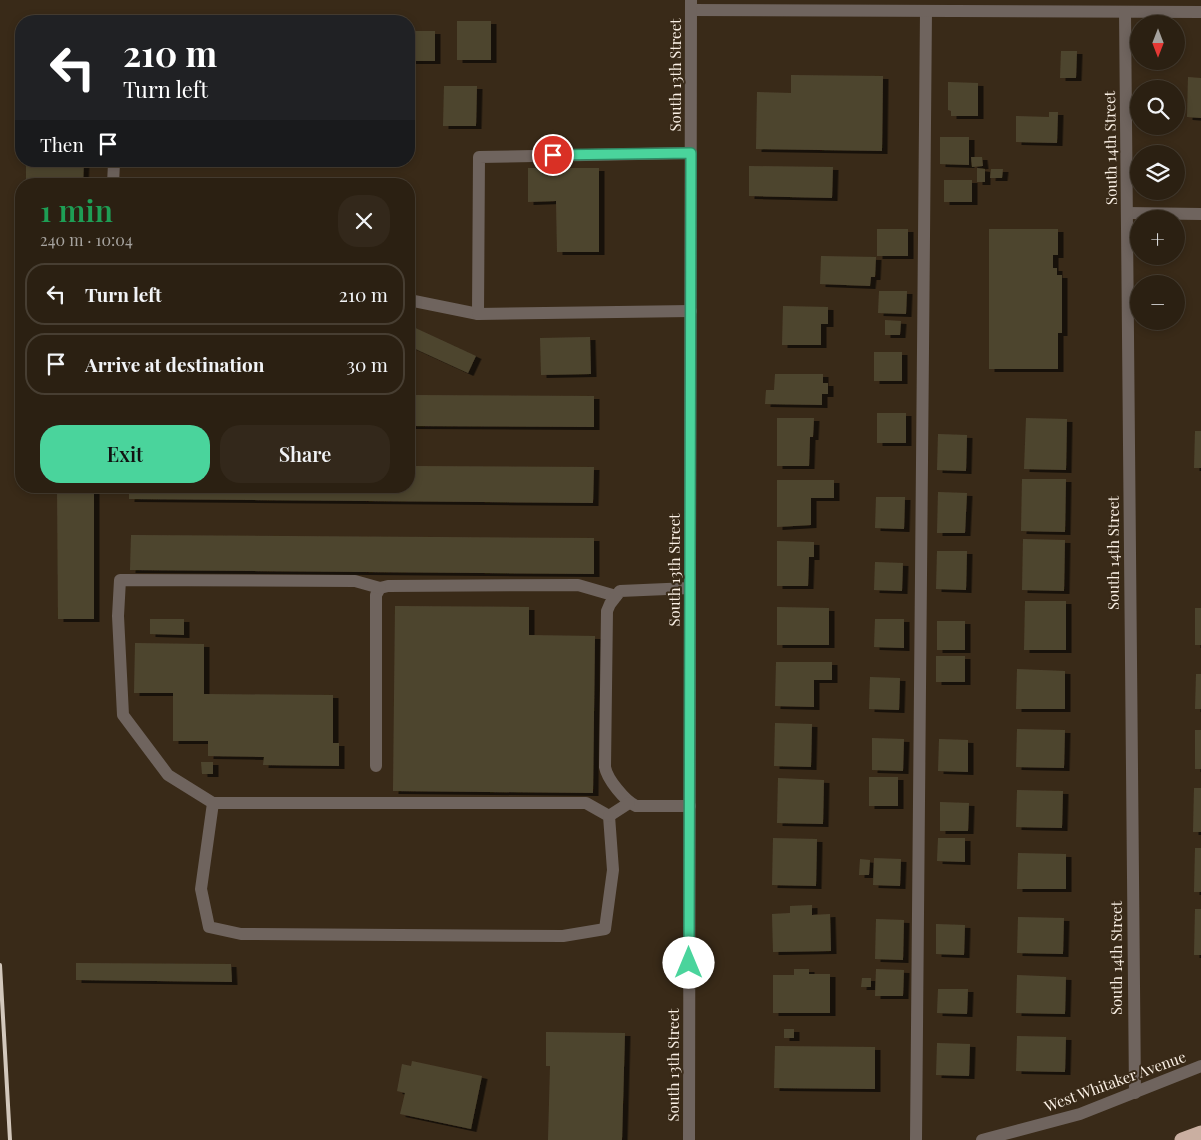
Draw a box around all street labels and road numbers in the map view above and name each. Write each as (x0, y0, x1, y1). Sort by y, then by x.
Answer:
street label: South 13th Street (665, 18, 685, 132)
street label: South 14th Street (1099, 90, 1121, 205)
street label: South 14th Street (1103, 495, 1123, 610)
street label: South 13th Street (664, 513, 684, 627)
street label: South 14th Street (1106, 900, 1126, 1015)
street label: South 13th Street (663, 1008, 683, 1122)
street label: West Whitaker Avenue (1041, 1046, 1188, 1116)

